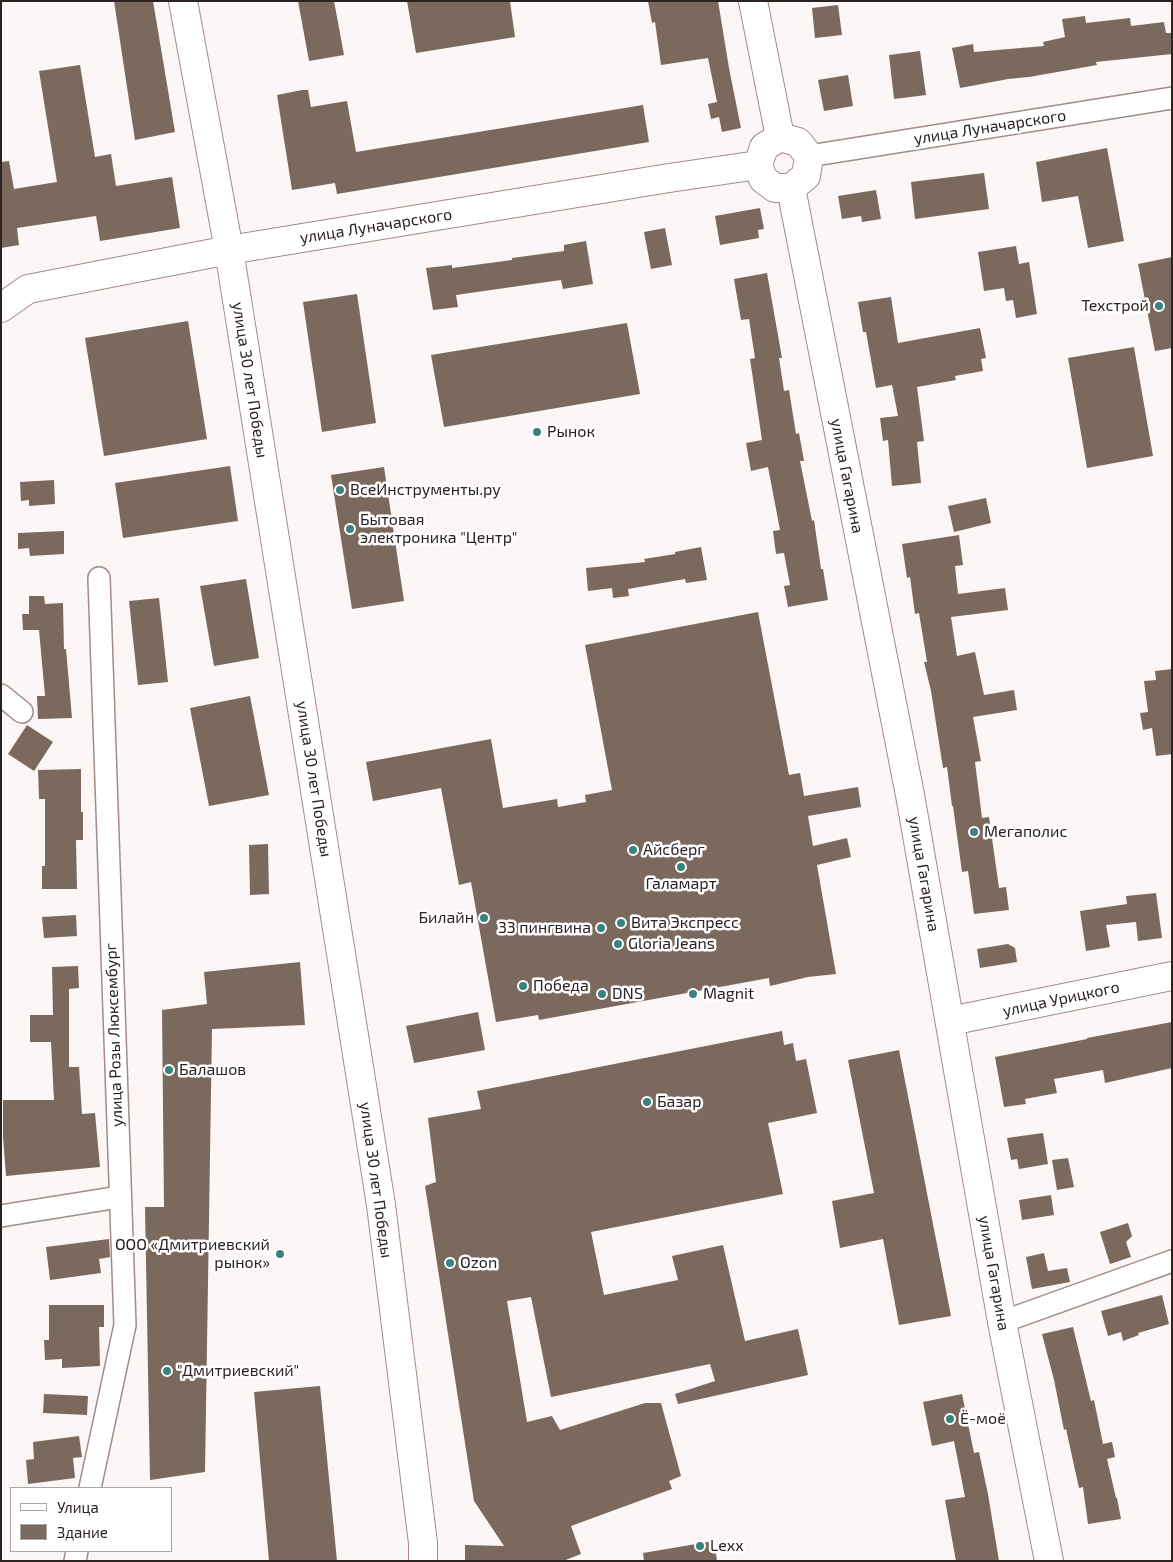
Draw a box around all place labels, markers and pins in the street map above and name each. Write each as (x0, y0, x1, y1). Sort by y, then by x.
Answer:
place label: Техстрой (1081, 296, 1149, 316)
marker: Техстрой (1153, 300, 1165, 312)
place label: Рынок (547, 422, 595, 442)
marker: Рынок (531, 426, 543, 438)
place label: ВсеИнструменты.ру (350, 480, 501, 500)
marker: ВсеИнструменты.ру (334, 484, 346, 496)
place label: Бытовая электроника "Центр" (360, 510, 517, 548)
marker: Бытовая электроника "Центр" (344, 523, 356, 535)
place label: Мегаполис (984, 822, 1067, 842)
marker: Мегаполис (968, 826, 980, 838)
place label: Айсберг (643, 840, 705, 860)
marker: Айсберг (627, 844, 639, 856)
marker: Галамарт (675, 861, 687, 873)
place label: Галамарт (645, 874, 717, 894)
place label: Билайн (418, 908, 474, 928)
marker: Билайн (478, 912, 490, 924)
place label: Вита Экспресс (631, 913, 739, 933)
marker: Вита Экспресс (615, 917, 627, 929)
place label: 33 пингвина (498, 918, 591, 938)
marker: 33 пингвина (595, 922, 607, 934)
place label: Gloria Jeans (628, 934, 715, 954)
marker: Gloria Jeans (612, 938, 624, 950)
place label: Победа (533, 976, 589, 996)
marker: Победа (517, 980, 529, 992)
place label: DNS (612, 984, 643, 1004)
place label: Magnit (703, 984, 754, 1004)
marker: DNS (596, 988, 608, 1000)
marker: Magnit (687, 988, 699, 1000)
place label: Балашов (179, 1060, 246, 1080)
marker: Балашов (163, 1064, 175, 1076)
place label: Базар (657, 1092, 702, 1112)
marker: Базар (641, 1096, 653, 1108)
place label: ООО «Дмитриевский рынок» (115, 1235, 270, 1273)
marker: ООО «Дмитриевский рынок» (274, 1248, 286, 1260)
place label: Ozon (460, 1253, 497, 1273)
marker: Ozon (444, 1257, 456, 1269)
place label: "Дмитриевский" (177, 1361, 299, 1381)
marker: "Дмитриевский" (161, 1365, 173, 1377)
place label: Ё-моё (960, 1409, 1006, 1429)
marker: Ё-моё (944, 1413, 956, 1425)
place label: Lexx (710, 1536, 744, 1556)
marker: Lexx (694, 1540, 706, 1552)

